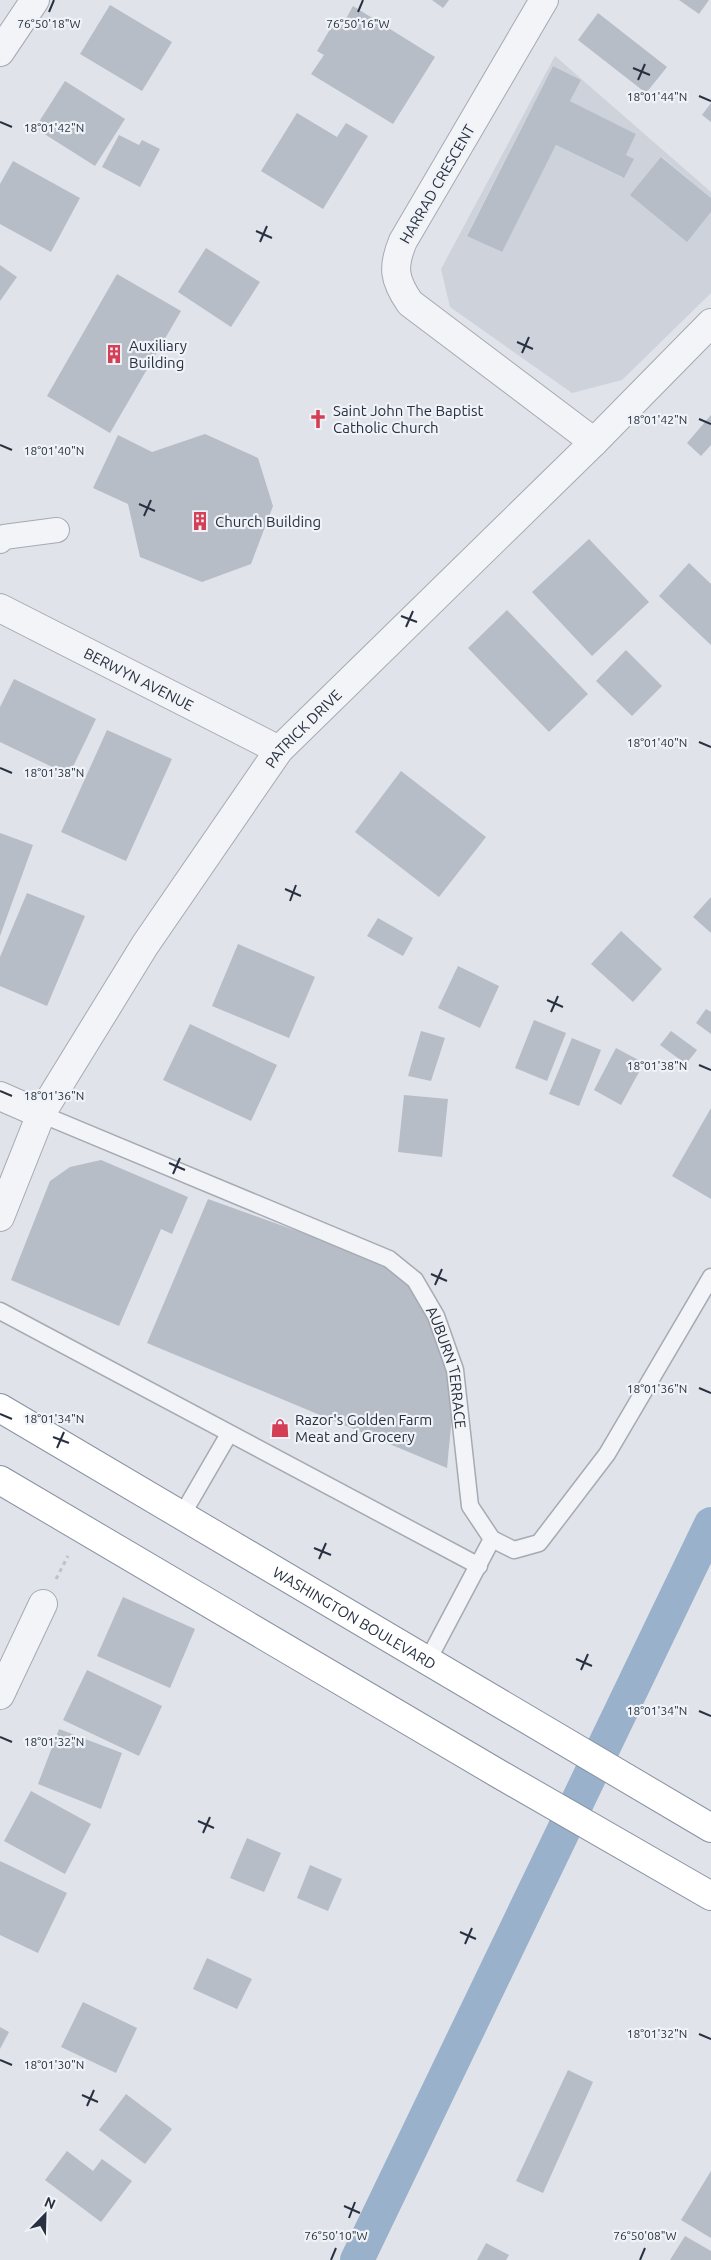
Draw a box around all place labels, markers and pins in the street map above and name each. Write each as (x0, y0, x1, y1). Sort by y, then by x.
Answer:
place label: Auxiliary Building (129, 337, 187, 371)
building icon: Auxiliary Building (103, 343, 125, 365)
place label: Saint John The Baptist Catholic Church (333, 402, 484, 436)
church icon: Saint John The Baptist Catholic Church (307, 408, 329, 430)
building icon: Church Building (189, 510, 211, 532)
place label: Church Building (215, 513, 321, 530)
place label: Razor's Golden Farm Meat and Grocery (295, 1411, 432, 1445)
shop icon: Razor's Golden Farm Meat and Grocery (269, 1417, 291, 1439)

